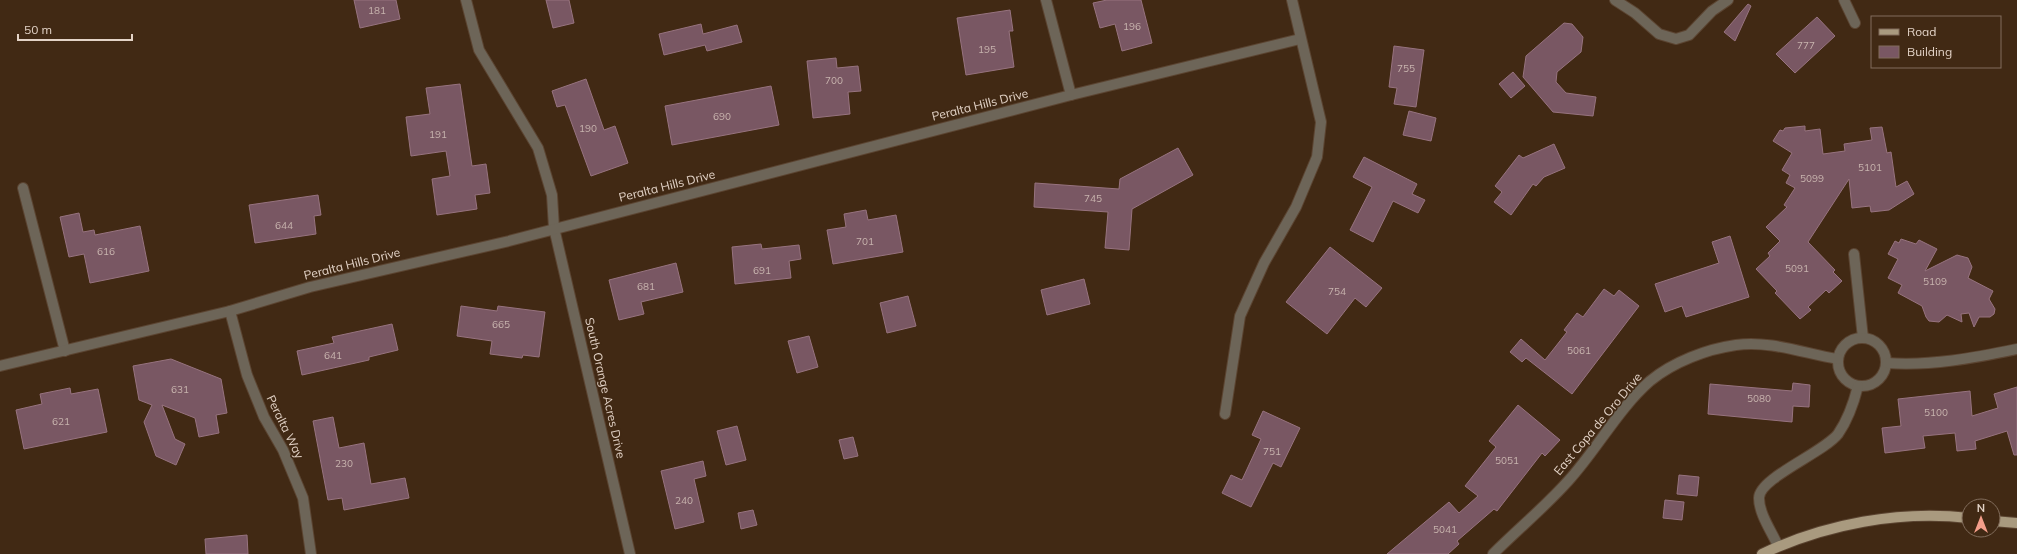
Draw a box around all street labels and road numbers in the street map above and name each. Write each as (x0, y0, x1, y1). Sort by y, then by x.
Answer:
street label: Peralta Hills Drive (930, 85, 1030, 124)
street label: Peralta Hills Drive (617, 166, 717, 205)
street label: Peralta Hills Drive (302, 244, 402, 283)
street label: South Orange Acres Drive (582, 316, 629, 460)
street label: East Copa de Oro Drive (1550, 369, 1645, 478)
street label: Peralta Way (264, 392, 308, 462)

